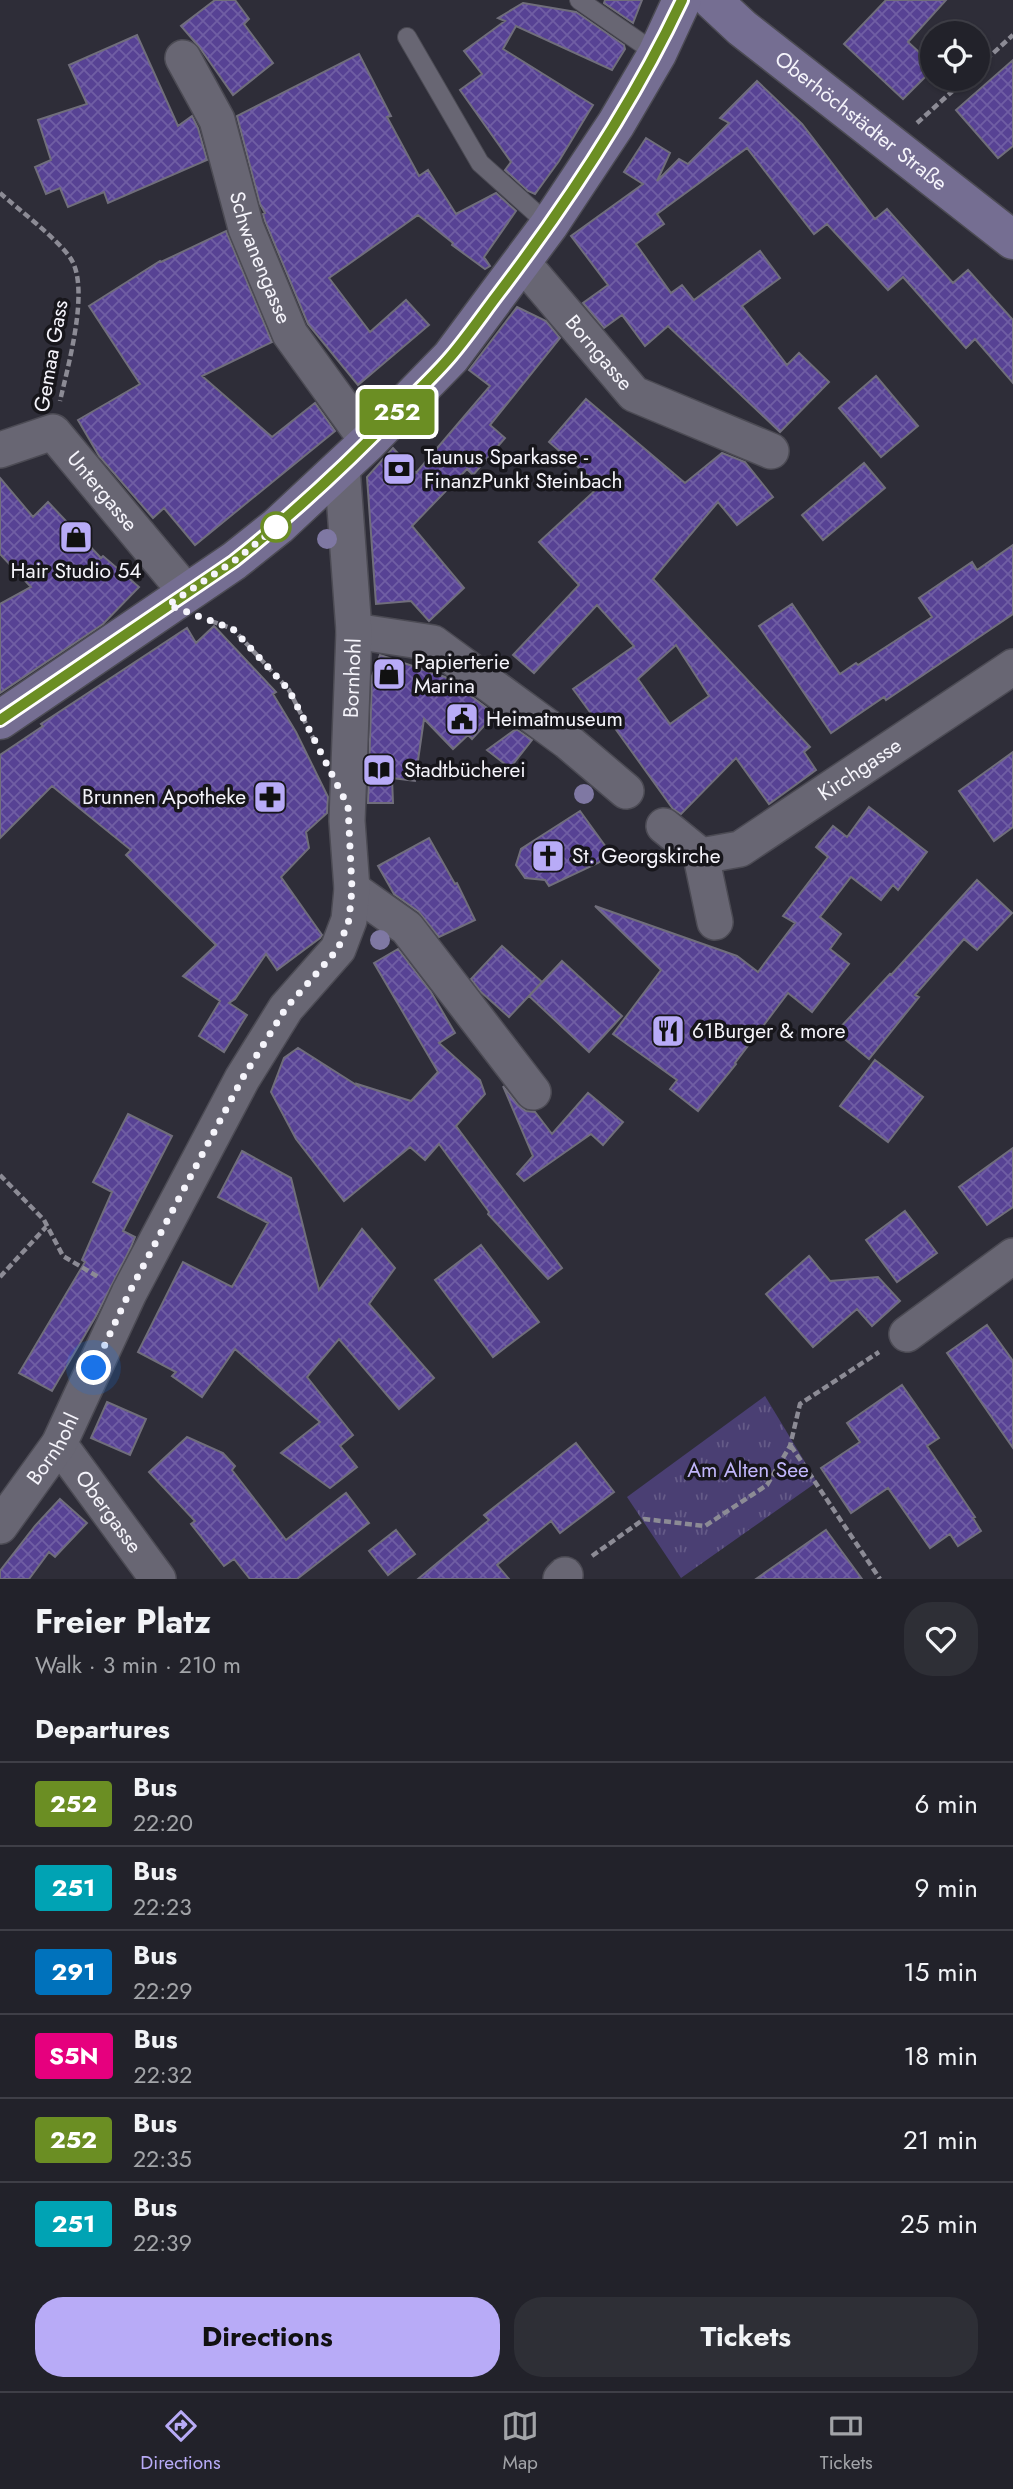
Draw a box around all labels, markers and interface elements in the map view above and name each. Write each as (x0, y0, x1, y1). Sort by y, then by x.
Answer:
map controls (920, 21, 990, 91)
button: locate (920, 21, 990, 91)
street label: Oberhöchstädter Straße (768, 44, 954, 198)
street label: Schwanengasse (222, 188, 299, 328)
street label: Gemaa Gass (26, 298, 76, 414)
street label: Borngasse (558, 308, 640, 397)
line badge: 252 (357, 389, 437, 435)
text: 252 (374, 394, 420, 429)
place label: Taunus Sparkasse - FinanzPunkt Steinbach (424, 442, 622, 496)
street label: Untergasse (60, 444, 145, 538)
bank icon: Taunus Sparkasse - FinanzPunkt Steinbach (380, 450, 418, 488)
unlabelled marker (261, 512, 291, 542)
shop icon: Hair Studio 54 (57, 518, 95, 556)
place label: Hair Studio 54 (11, 556, 141, 586)
street label: Bornhohl (336, 638, 369, 718)
place label: Papierterie Marina (414, 647, 510, 701)
shop icon: Papierterie Marina (370, 655, 408, 693)
public building icon: Heimatmuseum (443, 700, 481, 738)
place label: Heimatmuseum (486, 704, 623, 734)
street label: Kirchgasse (812, 730, 908, 808)
library icon: Stadtbücherei (360, 751, 398, 789)
place label: Stadtbücherei (404, 755, 526, 785)
pharmacy icon: Brunnen Apotheke (251, 778, 289, 816)
place label: Brunnen Apotheke (82, 782, 246, 812)
church icon: St. Georgskirche (529, 837, 567, 875)
place label: St. Georgskirche (572, 841, 721, 871)
restaurant icon: 61Burger & more (649, 1012, 687, 1050)
place label: 61Burger & more (692, 1016, 846, 1046)
your location (76, 1350, 111, 1385)
street label: Bornhohl (19, 1408, 86, 1491)
park label: Am Alten See (687, 1455, 809, 1485)
street label: Obergasse (68, 1464, 149, 1560)
text: Freier Platz (35, 1598, 211, 1645)
button: heart (904, 1602, 978, 1676)
text: Walk · 3 min · 210 m (35, 1648, 241, 1682)
text: Departures (35, 1710, 170, 1748)
text: Bus (133, 1768, 177, 1806)
text: 6 min (915, 1785, 978, 1823)
text: 252 (50, 1786, 97, 1821)
text: 22:20 (133, 1806, 193, 1840)
text: Bus (133, 1852, 177, 1890)
text: 9 min (915, 1869, 978, 1907)
text: 251 (52, 1870, 95, 1905)
text: 22:23 (133, 1890, 192, 1924)
text: Bus (133, 1936, 177, 1974)
text: 15 min (903, 1953, 978, 1991)
text: 291 (51, 1954, 96, 1989)
text: 22:29 (133, 1974, 192, 2008)
text: Bus (134, 2020, 178, 2058)
text: 18 min (904, 2037, 978, 2075)
text: S5N (49, 2038, 99, 2073)
text: 22:32 (134, 2058, 192, 2092)
text: Bus (133, 2104, 177, 2142)
text: 21 min (903, 2121, 978, 2159)
text: 252 (50, 2122, 97, 2157)
text: 22:35 (133, 2142, 192, 2176)
text: Bus (133, 2188, 177, 2226)
text: 25 min (900, 2205, 978, 2243)
text: 251 (52, 2206, 95, 2241)
text: 22:39 (133, 2226, 192, 2260)
button: Directions (35, 2297, 500, 2377)
button: Tickets (514, 2297, 978, 2377)
tab: Directions (140, 2407, 221, 2476)
tab: Map (501, 2407, 539, 2476)
tab: Tickets (820, 2407, 873, 2476)

